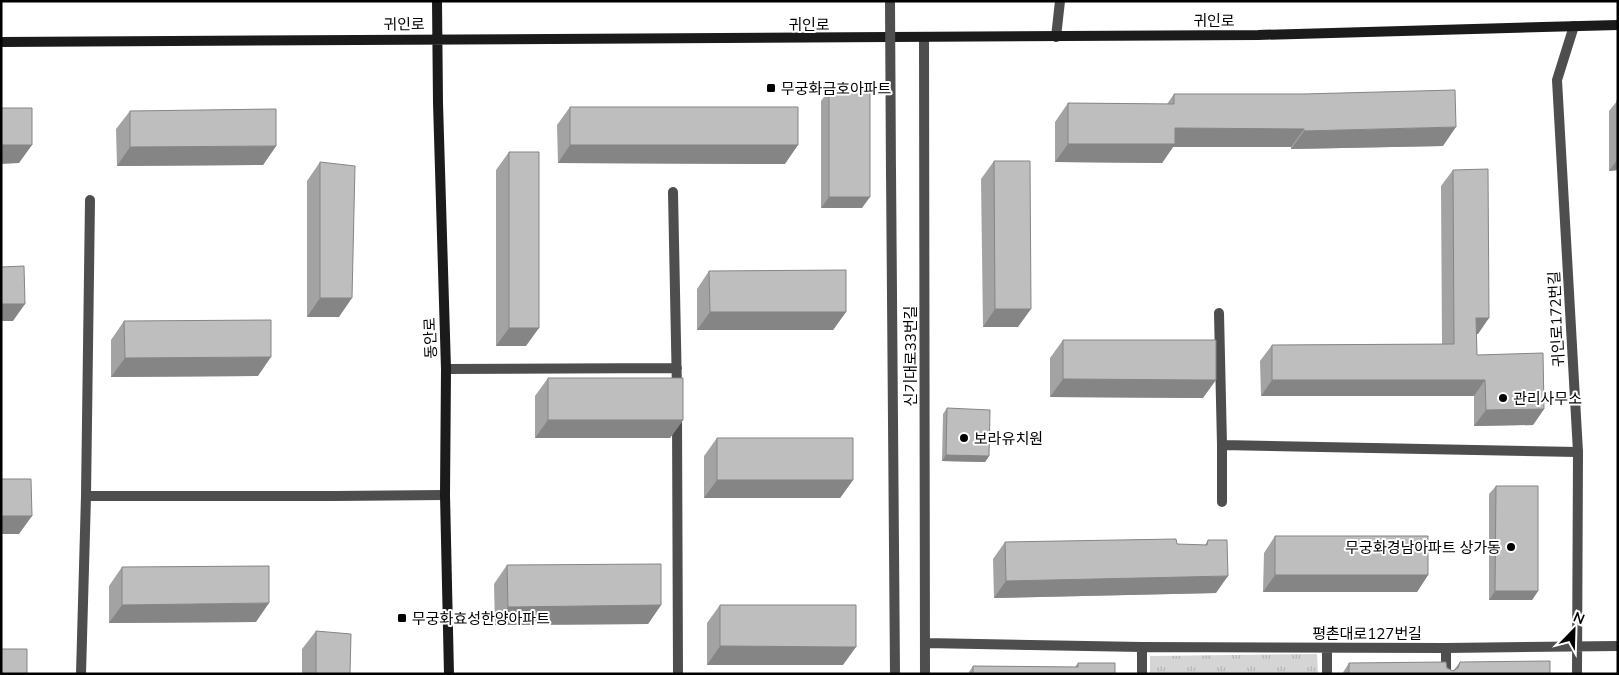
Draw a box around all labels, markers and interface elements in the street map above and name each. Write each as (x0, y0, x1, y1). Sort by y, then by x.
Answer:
street label: 귀인로 (1193, 11, 1235, 30)
street label: 귀인로 (383, 14, 425, 34)
street label: 귀인로 (788, 15, 830, 34)
place label: 무궁화금호아파트 (781, 79, 892, 98)
marker: 무궁화금호아파트 (765, 82, 777, 94)
street label: 귀인로172번길 (1544, 271, 1568, 367)
street label: 신기대로33번길 (901, 306, 920, 406)
street label: 동안로 (420, 317, 440, 359)
place label: 관리사무소 (1513, 389, 1582, 408)
marker: 관리사무소 (1497, 392, 1509, 404)
place label: 보라유치원 (974, 429, 1043, 448)
marker: 보라유치원 (958, 432, 970, 444)
place label: 무궁화경남아파트 상가동 (1345, 538, 1501, 557)
marker: 무궁화경남아파트 상가동 (1505, 541, 1517, 553)
north arrow (1549, 605, 1599, 655)
text: N (1571, 608, 1587, 628)
place label: 무궁화효성한양아파트 (412, 609, 550, 628)
marker: 무궁화효성한양아파트 (396, 612, 408, 624)
street label: 평촌대로127번길 (1312, 624, 1422, 643)

